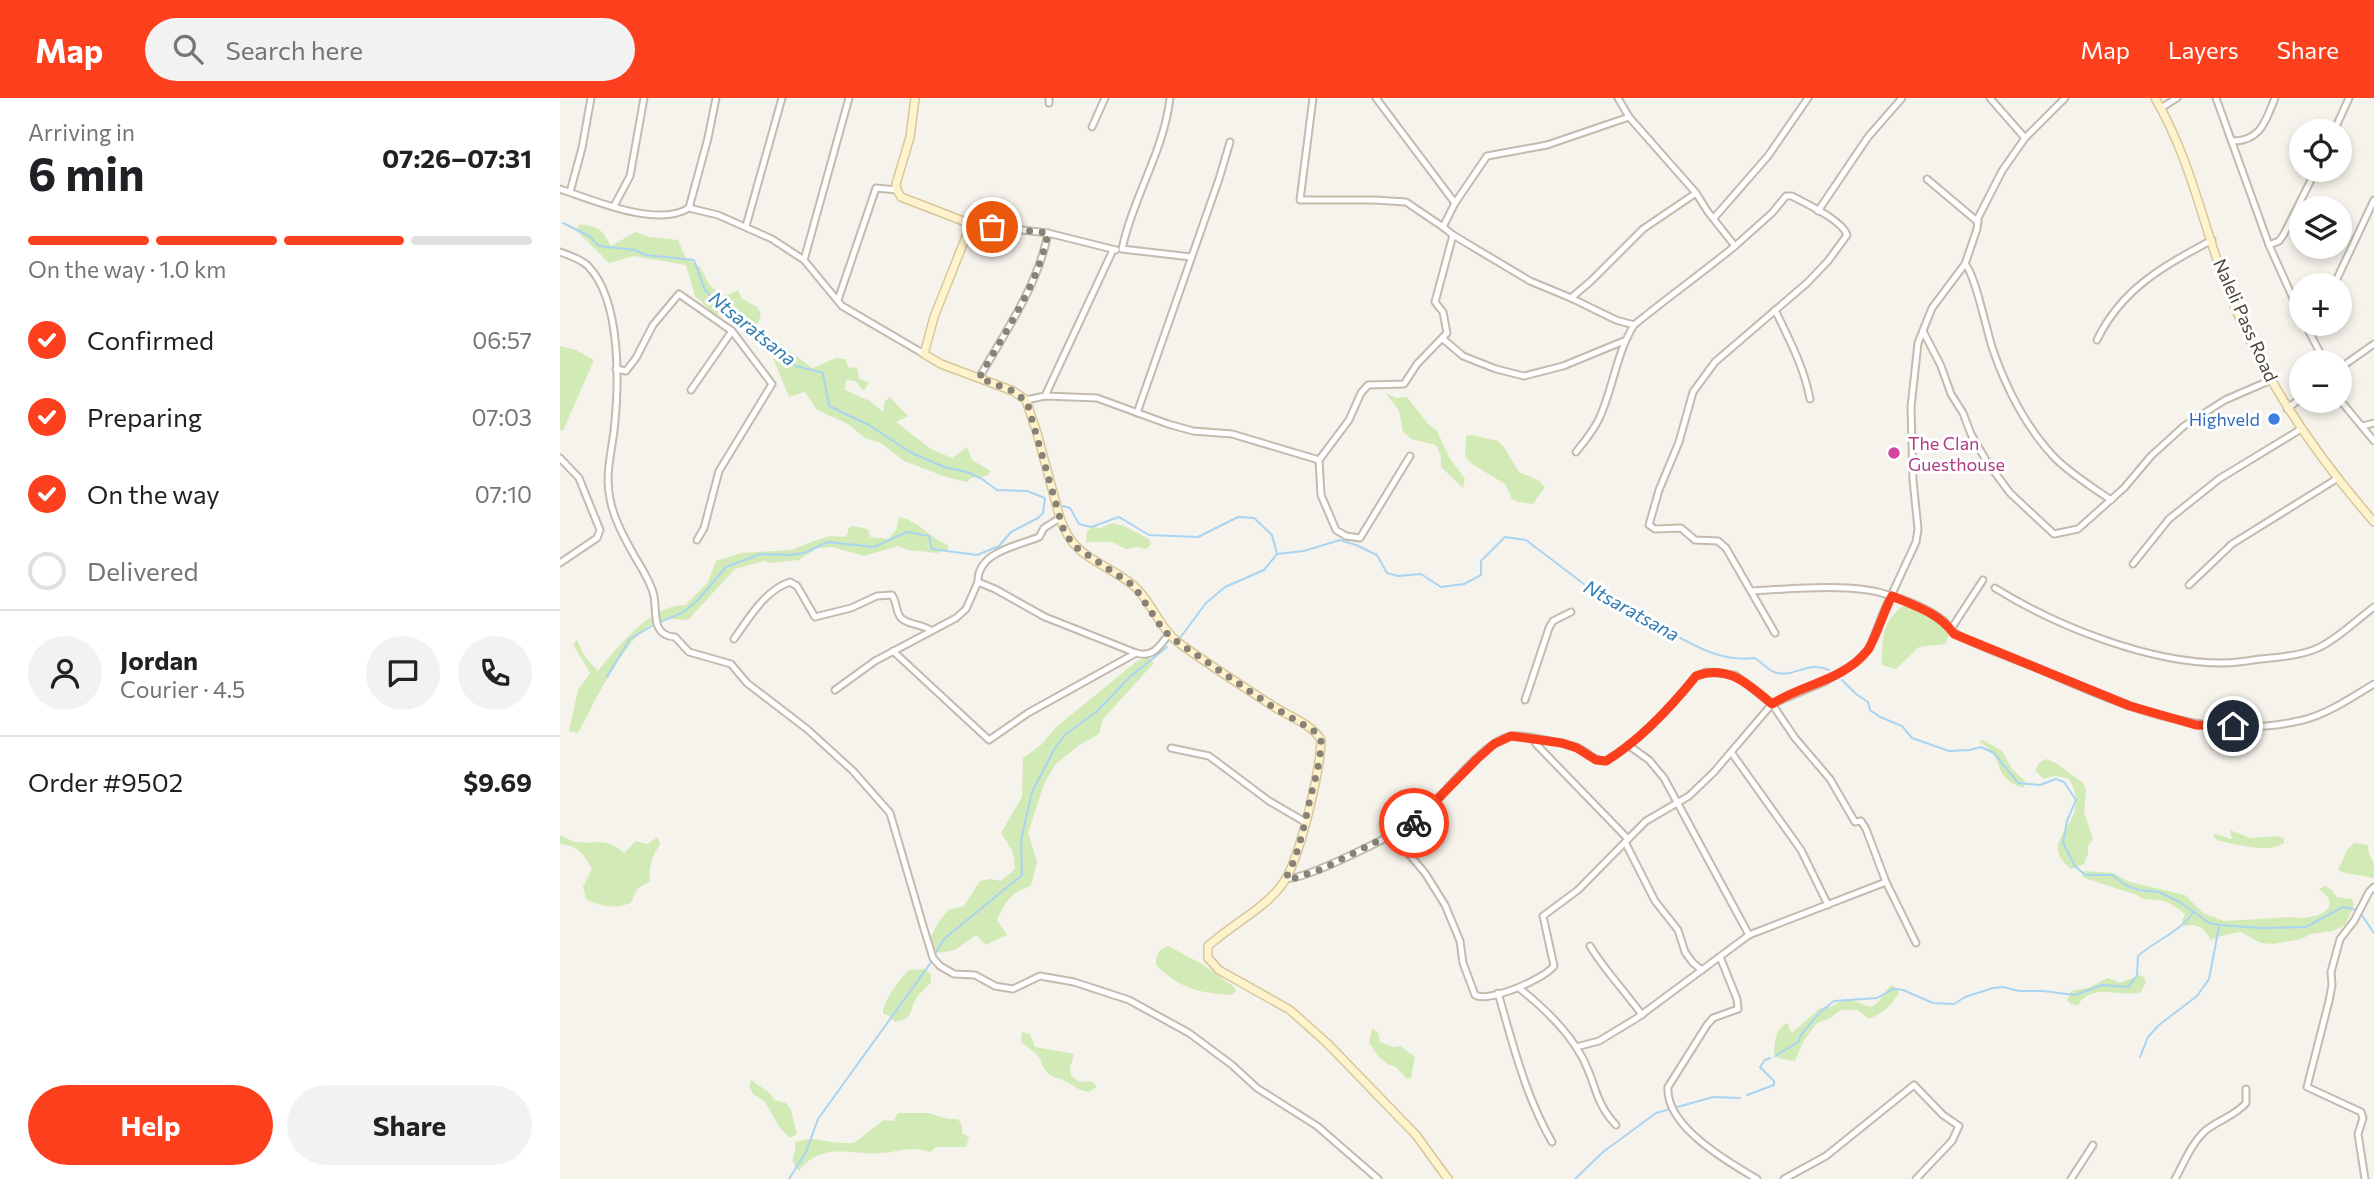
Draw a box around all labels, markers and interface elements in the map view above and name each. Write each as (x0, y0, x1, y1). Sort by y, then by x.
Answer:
search box (145, 18, 635, 81)
text: Map (35, 29, 103, 70)
icon: search (169, 30, 207, 68)
text: Search here (225, 34, 363, 65)
text: Map (2081, 35, 2130, 64)
text: Layers (2168, 35, 2239, 64)
text: Share (2277, 35, 2339, 64)
text: Arriving in (28, 118, 135, 146)
map controls (2289, 119, 2352, 413)
button: locate (2289, 119, 2352, 182)
text: 07:26–07:31 (382, 142, 532, 173)
text: 6 min (28, 144, 145, 200)
button: layers (2289, 196, 2352, 259)
pin (962, 197, 1022, 257)
icon: bag (973, 208, 1011, 246)
text: On the way · 1.0 km (28, 255, 226, 283)
street label: Naleli Pass Road (2209, 255, 2283, 385)
button: + (2289, 273, 2352, 336)
water label: Ntsaratsana (705, 286, 801, 370)
icon: check (28, 321, 66, 359)
text: Confirmed (87, 324, 214, 355)
text: 06:57 (472, 326, 532, 354)
button: − (2289, 350, 2352, 413)
icon: check (28, 398, 66, 436)
text: Preparing (87, 401, 202, 432)
text: 07:03 (471, 403, 532, 431)
place label: Highveld (2189, 408, 2260, 430)
marker: Highveld (2266, 411, 2282, 427)
place label: The Clan Guesthouse (1908, 432, 2005, 475)
marker: The Clan Guesthouse (1886, 445, 1902, 461)
icon: check (28, 475, 66, 513)
text: On the way (87, 478, 220, 509)
text: 07:10 (475, 480, 532, 508)
text: Delivered (87, 555, 198, 586)
water label: Ntsaratsana (1580, 574, 1684, 646)
button: person (28, 636, 102, 710)
button: chat (366, 636, 440, 710)
button: phone (458, 636, 532, 710)
text: Jordan (120, 644, 198, 675)
text: Courier · 4.5 (120, 675, 245, 703)
pin (2203, 696, 2263, 756)
icon: home (2214, 707, 2252, 745)
text: Order #9502 (28, 766, 183, 797)
text: $9.69 (463, 766, 532, 797)
courier (1379, 788, 1449, 858)
icon: bike (1395, 804, 1433, 842)
button: Help (28, 1085, 273, 1165)
button: Share (287, 1085, 532, 1165)

